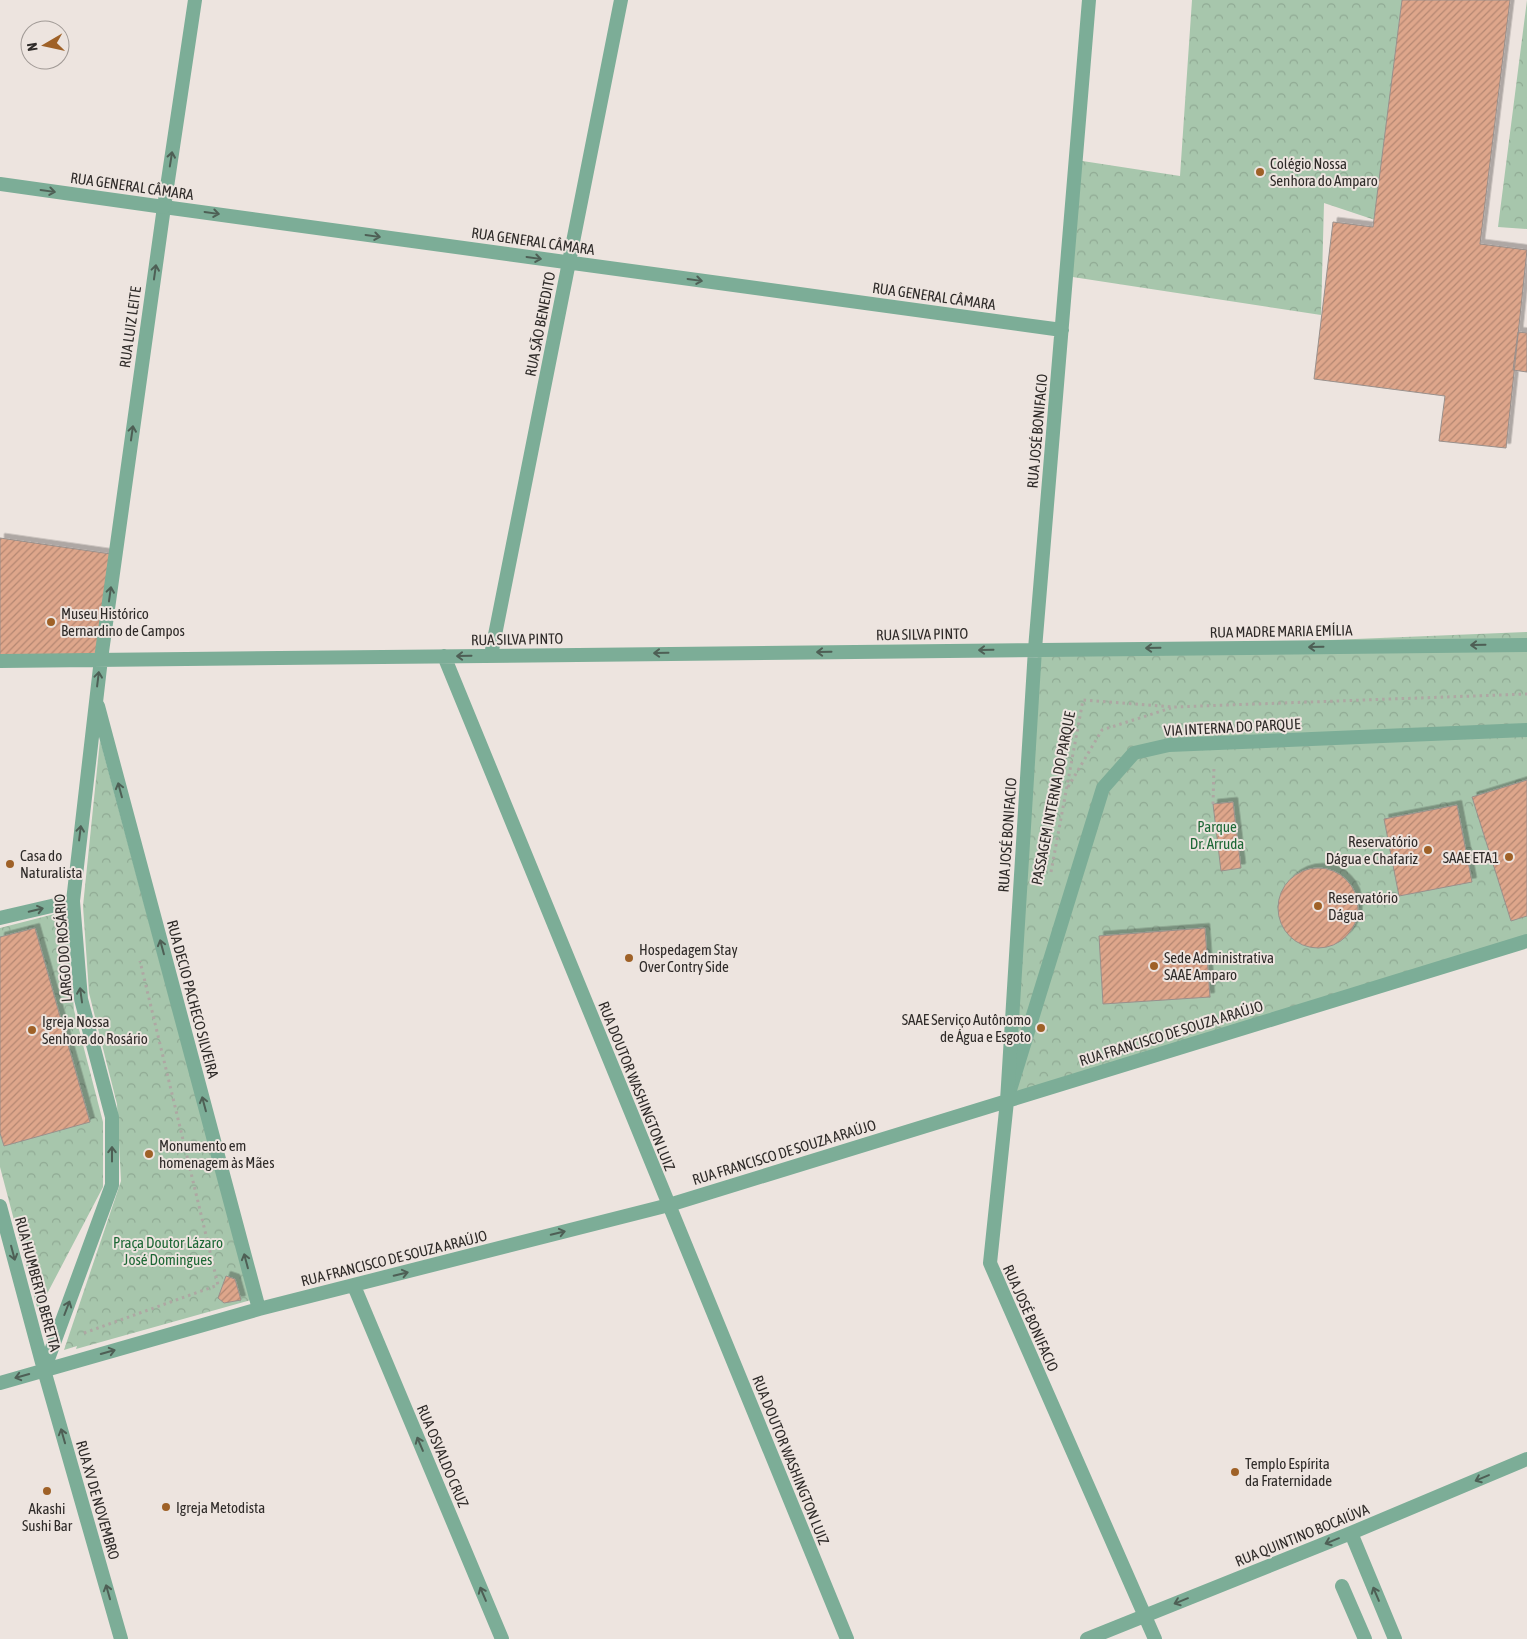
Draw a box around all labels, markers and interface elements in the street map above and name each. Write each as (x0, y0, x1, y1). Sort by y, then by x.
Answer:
north arrow (20, 20, 70, 70)
text: N (24, 42, 41, 52)
one-way arrow (166, 151, 176, 167)
place label: Colégio Nossa Senhora do Amparo (1270, 155, 1378, 189)
marker: Colégio Nossa Senhora do Amparo (1254, 166, 1266, 178)
street label: RUA GENERAL CÂMARA (69, 169, 195, 203)
one-way arrow (40, 186, 56, 196)
one-way arrow (204, 209, 220, 219)
street label: RUA GENERAL CÂMARA (470, 224, 596, 258)
one-way arrow (365, 231, 381, 241)
one-way arrow (526, 253, 542, 263)
one-way arrow (150, 264, 160, 280)
street label: RUA SÃO BENEDITO (522, 270, 559, 378)
one-way arrow (687, 275, 703, 285)
street label: RUA GENERAL CÂMARA (871, 279, 997, 313)
street label: RUA LUIZ LEITE (116, 285, 144, 369)
street label: RUA JOSÉ BONIFACIO (1024, 373, 1051, 489)
one-way arrow (127, 425, 137, 441)
one-way arrow (105, 586, 115, 602)
place label: Museu Histórico Bernardino de Campos (61, 605, 185, 639)
marker: Museu Histórico Bernardino de Campos (45, 616, 57, 628)
street label: RUA MADRE MARIA EMÍLIA (1209, 621, 1353, 641)
street label: RUA SILVA PINTO (876, 625, 969, 643)
street label: RUA SILVA PINTO (471, 630, 564, 648)
one-way arrow (1471, 640, 1487, 650)
one-way arrow (1308, 642, 1324, 652)
one-way arrow (1146, 643, 1162, 653)
one-way arrow (979, 645, 995, 655)
one-way arrow (816, 647, 832, 657)
one-way arrow (654, 649, 670, 658)
one-way arrow (456, 651, 472, 660)
one-way arrow (93, 671, 103, 687)
street label: PASSAGEM INTERNA DO PARQUE (1028, 709, 1078, 886)
street label: VIA INTERNA DO PARQUE (1163, 715, 1301, 739)
street label: RUA JOSÉ BONIFACIO (995, 777, 1020, 893)
one-way arrow (115, 783, 125, 799)
park label: Parque Dr. Arruda (1190, 818, 1244, 852)
one-way arrow (75, 826, 85, 842)
place label: Reservatório Dágua e Chafariz (1326, 833, 1419, 867)
marker: Reservatório Dágua e Chafariz (1422, 844, 1434, 856)
place label: Casa do Naturalista (20, 847, 83, 881)
place label: SAAE ETA1 (1443, 849, 1499, 866)
marker: SAAE ETA1 (1503, 851, 1515, 863)
marker: Casa do Naturalista (4, 858, 16, 870)
place label: Reservatório Dágua (1328, 889, 1398, 923)
street label: LARGO DO ROSÁRIO (51, 893, 75, 1003)
marker: Reservatório Dágua (1312, 900, 1324, 912)
one-way arrow (28, 905, 44, 914)
street label: RUA DECIO PACHECO SILVEIRA (164, 918, 222, 1080)
one-way arrow (157, 940, 167, 956)
place label: Hospedagem Stay Over Contry Side (639, 941, 738, 975)
place label: Sede Administrativa SAAE Amparo (1164, 949, 1274, 983)
marker: Hospedagem Stay Over Contry Side (623, 952, 635, 964)
marker: Sede Administrativa SAAE Amparo (1148, 960, 1160, 972)
one-way arrow (76, 987, 86, 1003)
street label: RUA FRANCISCO DE SOUZA ARAÚJO (1077, 997, 1265, 1069)
street label: RUA DOUTOR WASHINGTON LUIZ (595, 999, 679, 1173)
place label: SAAE Serviço Autônomo de Água e Esgoto (902, 1011, 1031, 1045)
place label: Igreja Nossa Senhora do Rosário (42, 1013, 148, 1047)
marker: SAAE Serviço Autônomo de Água e Esgoto (1035, 1022, 1047, 1034)
marker: Igreja Nossa Senhora do Rosário (26, 1024, 38, 1036)
one-way arrow (199, 1097, 208, 1113)
street label: RUA FRANCISCO DE SOUZA ARAÚJO (690, 1116, 878, 1188)
place label: Monumento em homenagem às Mães (159, 1137, 274, 1171)
one-way arrow (107, 1146, 117, 1162)
marker: Monumento em homenagem às Mães (143, 1148, 155, 1160)
street label: RUA HUMBERTO BERETTA (12, 1215, 64, 1354)
street label: RUA FRANCISCO DE SOUZA ARAÚJO (299, 1227, 489, 1289)
one-way arrow (550, 1228, 566, 1237)
park label: Praça Doutor Lázaro José Domingues (113, 1234, 223, 1268)
one-way arrow (8, 1244, 18, 1260)
one-way arrow (241, 1254, 250, 1270)
street label: RUA JOSÉ BONIFACIO (1000, 1262, 1062, 1374)
one-way arrow (393, 1269, 409, 1278)
one-way arrow (63, 1301, 72, 1316)
one-way arrow (99, 1346, 115, 1356)
one-way arrow (14, 1372, 30, 1382)
street label: RUA DOUTOR WASHINGTON LUIZ (749, 1373, 833, 1547)
street label: RUA OSVALDO CRUZ (414, 1402, 472, 1510)
one-way arrow (57, 1428, 67, 1444)
one-way arrow (415, 1437, 425, 1452)
street label: RUA XV DE NOVEMBRO (73, 1438, 123, 1562)
place label: Templo Espírita da Fraternidade (1245, 1455, 1332, 1489)
marker: Templo Espírita da Fraternidade (1229, 1466, 1241, 1478)
one-way arrow (1475, 1473, 1490, 1483)
marker: Akashi Sushi Bar (41, 1485, 53, 1497)
place label: Igreja Metodista (176, 1499, 265, 1516)
place label: Akashi Sushi Bar (22, 1500, 73, 1534)
street label: RUA QUINTINO BOCAIÚVA (1232, 1500, 1372, 1570)
marker: Igreja Metodista (160, 1501, 172, 1513)
one-way arrow (1325, 1537, 1341, 1546)
one-way arrow (102, 1585, 112, 1601)
one-way arrow (478, 1587, 488, 1602)
one-way arrow (1371, 1587, 1381, 1602)
one-way arrow (1174, 1596, 1189, 1606)

